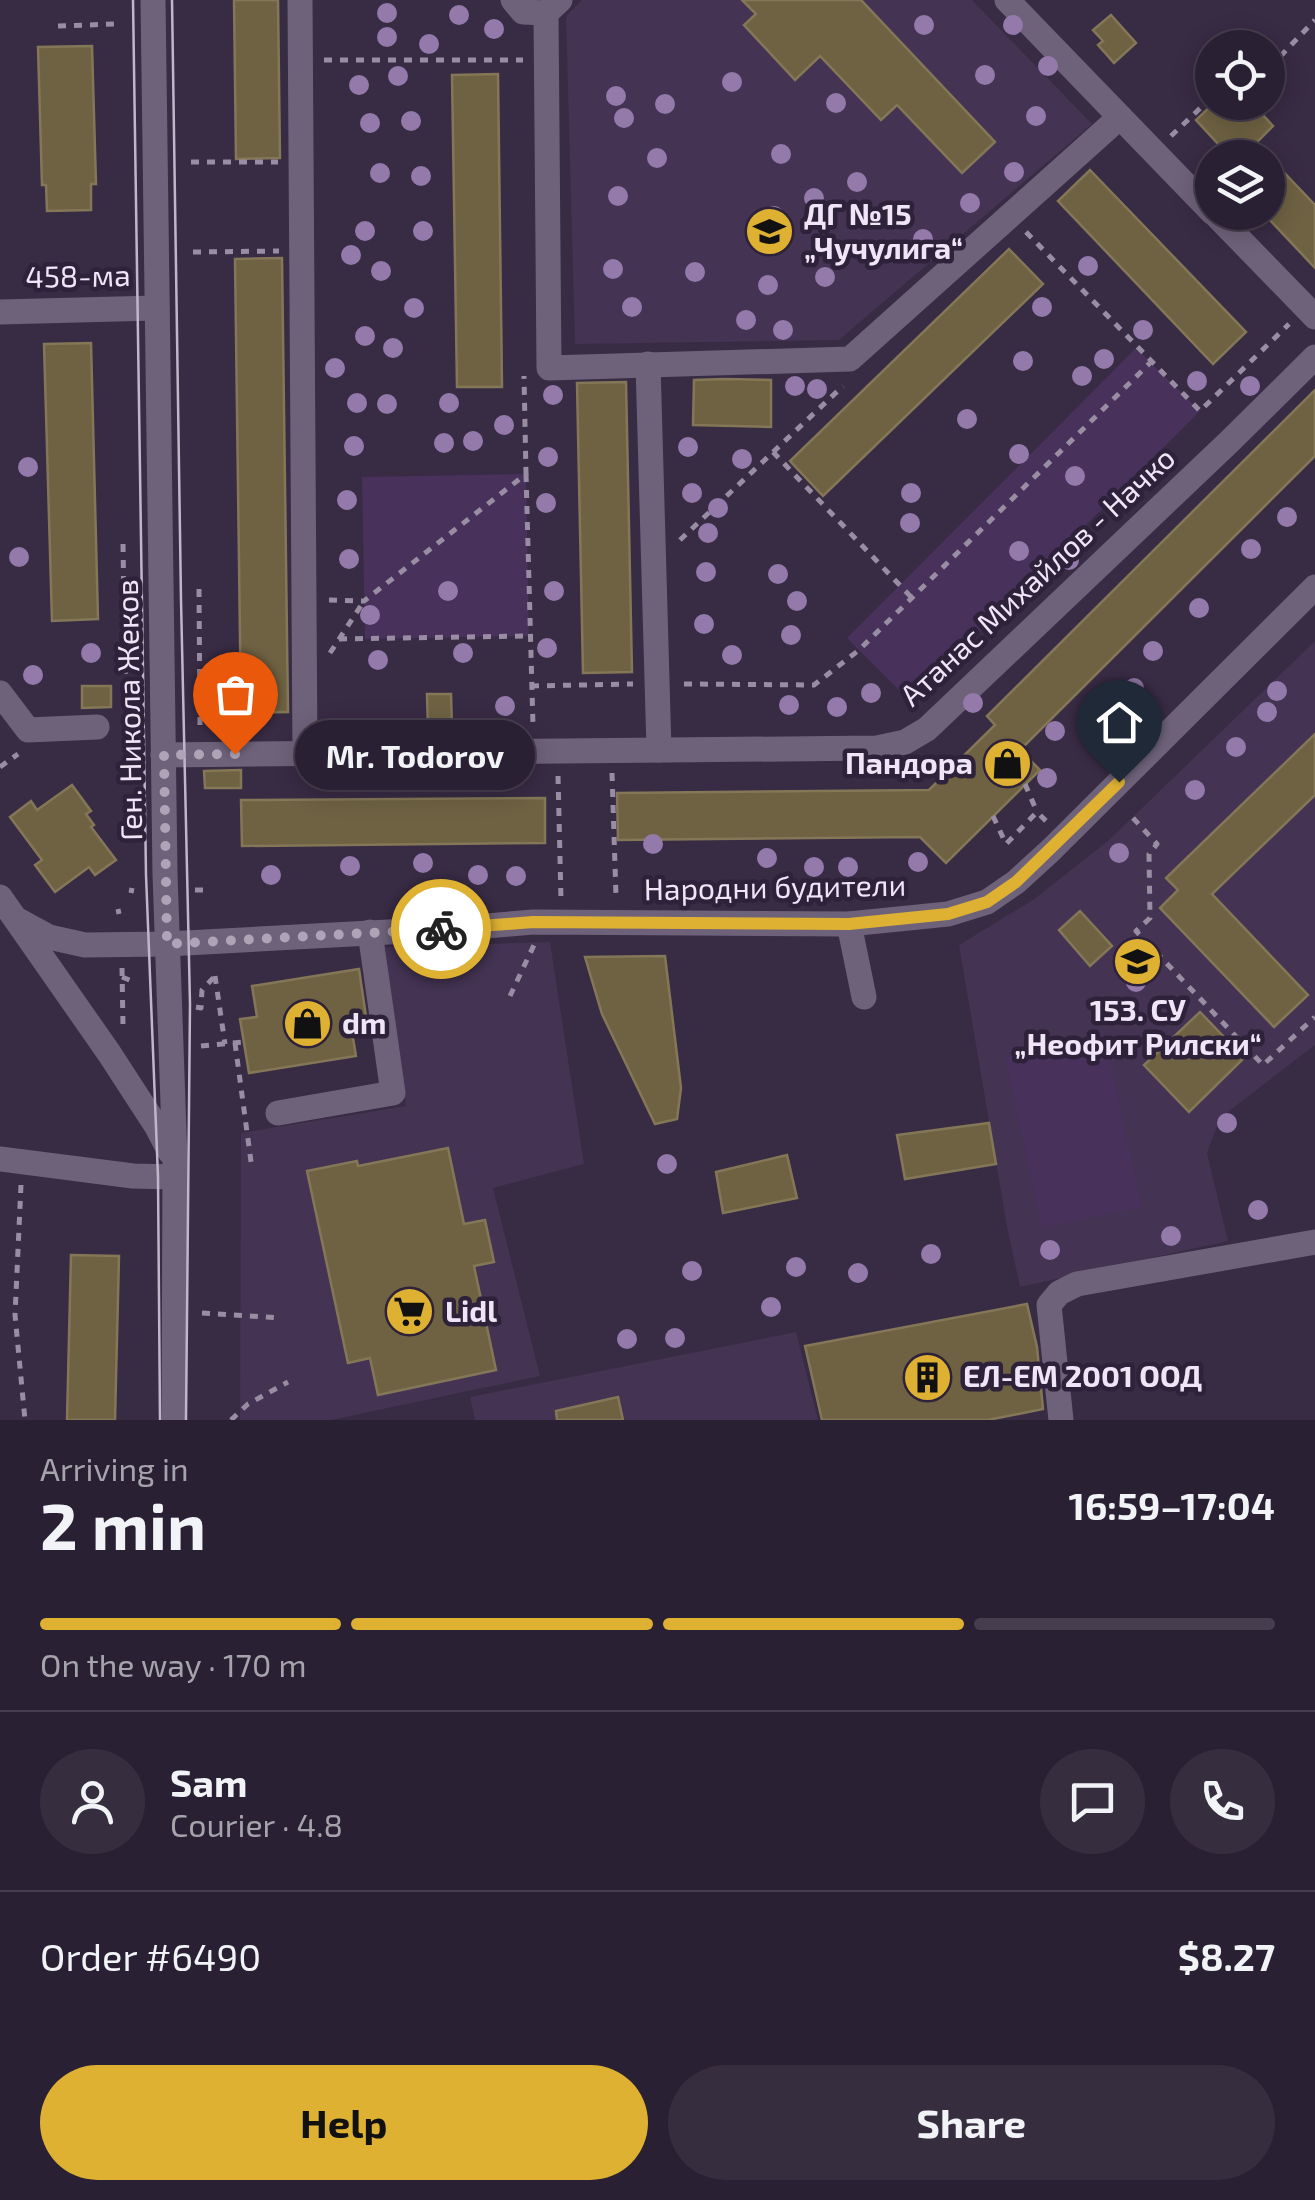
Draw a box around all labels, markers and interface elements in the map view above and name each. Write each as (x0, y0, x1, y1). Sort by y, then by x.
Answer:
map controls (1195, 30, 1285, 230)
button: locate (1195, 30, 1285, 120)
button: layers (1195, 140, 1285, 230)
place label: ДГ №15 „Чучулига“ (804, 195, 963, 266)
school or university icon: ДГ №15 „Чучулига“ (743, 206, 795, 258)
street label: 458-ма (25, 256, 131, 294)
street label: Атанас Михайлов - Начко (892, 439, 1181, 712)
street label: Ген. Никола Жеков (108, 579, 148, 841)
pin (193, 652, 278, 755)
icon: bag (208, 667, 263, 722)
pin (1077, 680, 1162, 783)
icon: home (1092, 695, 1147, 750)
callout: Mr. Todorov (295, 719, 535, 789)
text: Mr. Todorov (326, 736, 504, 774)
shop icon: Пандора (982, 738, 1034, 790)
place label: Пандора (845, 744, 973, 780)
street label: Народни будители (644, 866, 906, 907)
courier (391, 879, 491, 979)
icon: bike (414, 902, 469, 957)
school or university icon: 153. СУ „Неофит Рилски“ (1112, 936, 1164, 988)
place label: 153. СУ „Неофит Рилски“ (1014, 991, 1262, 1061)
shop icon: dm (281, 998, 333, 1050)
place label: dm (342, 1004, 386, 1040)
supermarket icon: Lidl (384, 1286, 436, 1338)
place label: Lidl (445, 1292, 497, 1328)
building icon: ЕЛ-ЕМ 2001 ООД (902, 1351, 954, 1403)
place label: ЕЛ-ЕМ 2001 ООД (963, 1357, 1202, 1393)
text: Arriving in (40, 1449, 189, 1487)
text: 16:59–17:04 (1069, 1482, 1275, 1528)
text: 2 min (40, 1485, 206, 1563)
text: On the way · 170 m (40, 1645, 306, 1683)
button: person (40, 1749, 145, 1854)
button: chat (1040, 1749, 1145, 1854)
button: phone (1170, 1749, 1275, 1854)
text: Sam (170, 1759, 247, 1805)
text: Courier · 4.8 (170, 1805, 343, 1843)
text: Order #6490 (40, 1933, 261, 1979)
text: $8.27 (1178, 1933, 1275, 1979)
button: Help (40, 2065, 648, 2180)
button: Share (668, 2065, 1275, 2180)

